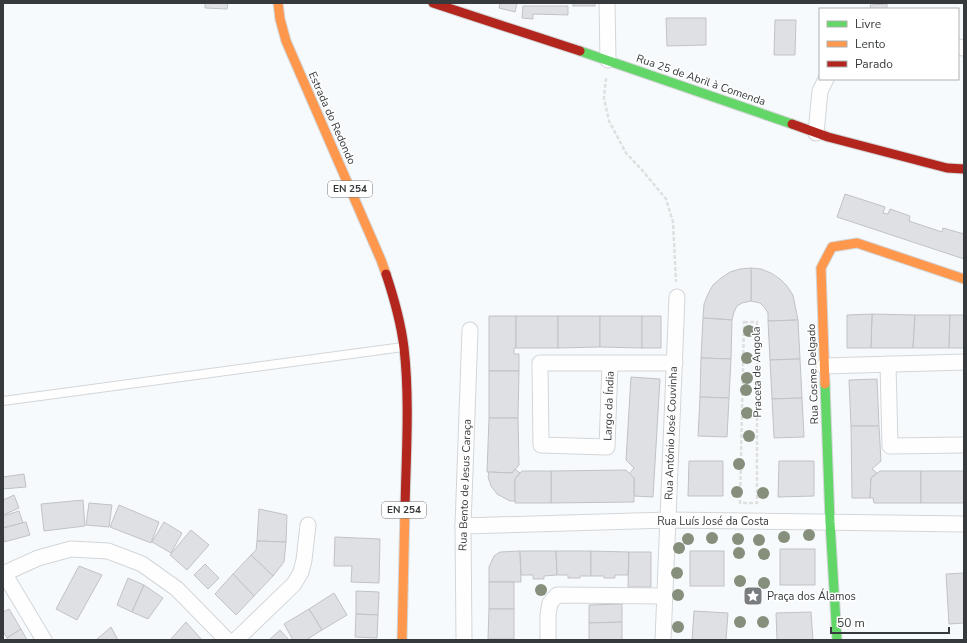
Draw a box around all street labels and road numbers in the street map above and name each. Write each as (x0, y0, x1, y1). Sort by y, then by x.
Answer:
street label: Rua 25 de Abril à Comenda (634, 51, 768, 109)
street label: Estrada do Redondo (305, 69, 359, 167)
road number: EN 254 (328, 181, 372, 197)
street label: Rua Cosme Delgado (804, 323, 822, 425)
street label: Praceta de Angola (749, 326, 765, 418)
street label: Rua António José Couvinha (661, 366, 681, 500)
street label: Largo da Índia (599, 371, 618, 441)
street label: Rua Bento de Jesus Caraça (455, 419, 475, 551)
road number: EN 254 (382, 502, 426, 518)
street label: Rua Luís José da Costa (657, 514, 769, 529)

